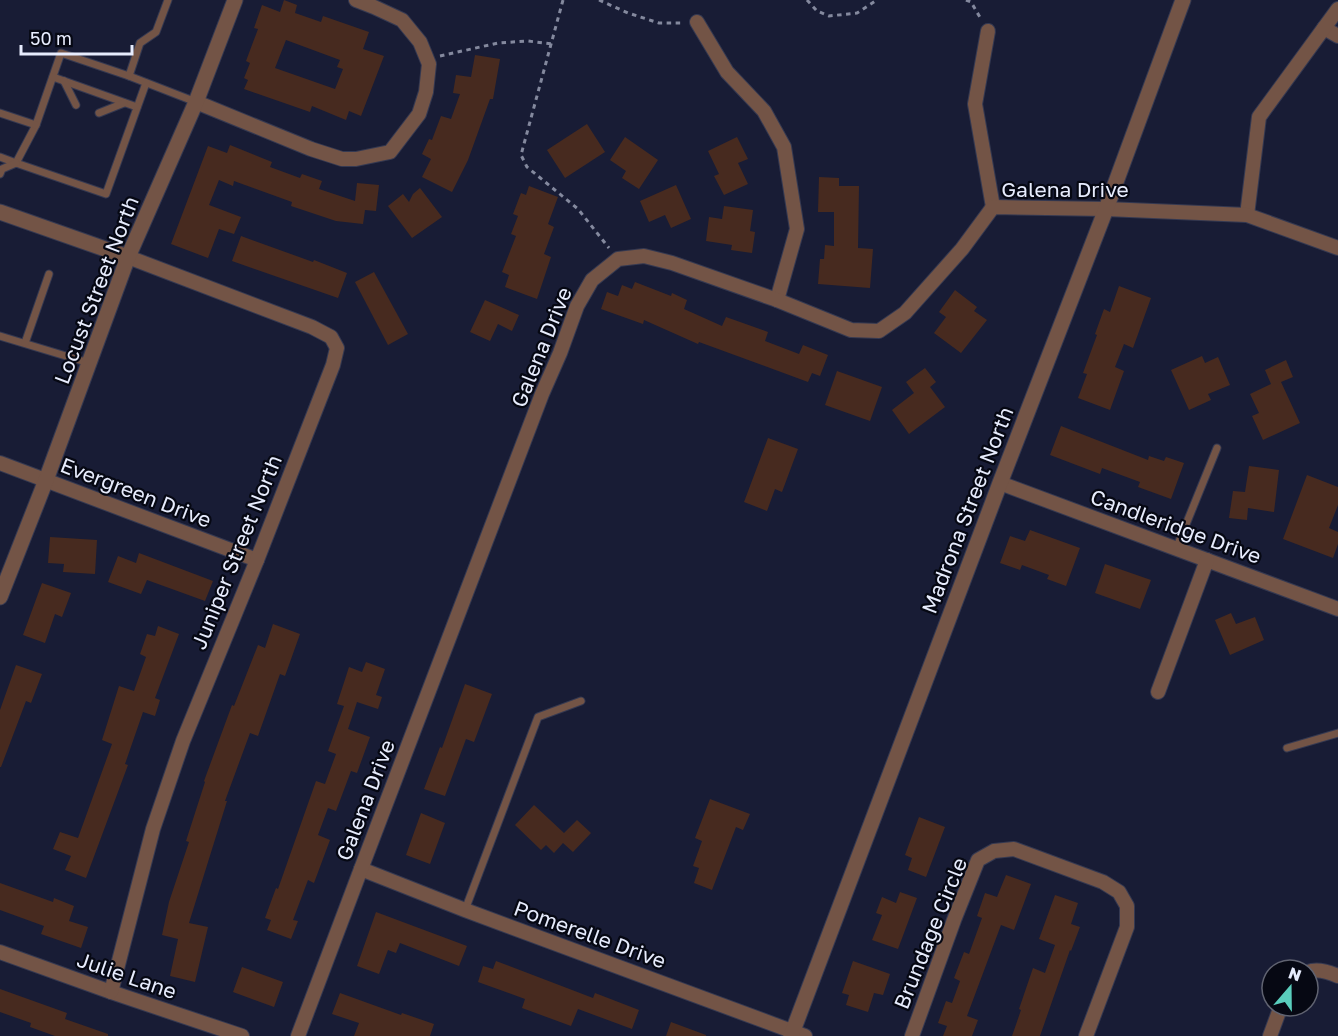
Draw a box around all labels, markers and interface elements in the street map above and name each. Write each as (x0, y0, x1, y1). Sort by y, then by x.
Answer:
scale bar (21, 18, 132, 56)
text: 50 m (30, 27, 72, 49)
street label: Galena Drive (1001, 176, 1129, 202)
street label: Locust Street North (48, 192, 144, 388)
street label: Galena Drive (505, 283, 577, 411)
street label: Madrona Street North (916, 403, 1018, 617)
street label: Evergreen Drive (57, 451, 215, 533)
street label: Juniper Street North (185, 451, 287, 653)
street label: Candleridge Drive (1087, 483, 1265, 569)
street label: Galena Drive (330, 736, 400, 864)
street label: Brundage Circle (888, 853, 972, 1013)
street label: Pomerelle Drive (510, 894, 670, 974)
street label: Julie Lane (74, 946, 180, 1004)
north arrow (1260, 958, 1320, 1018)
text: N (1286, 962, 1304, 985)

